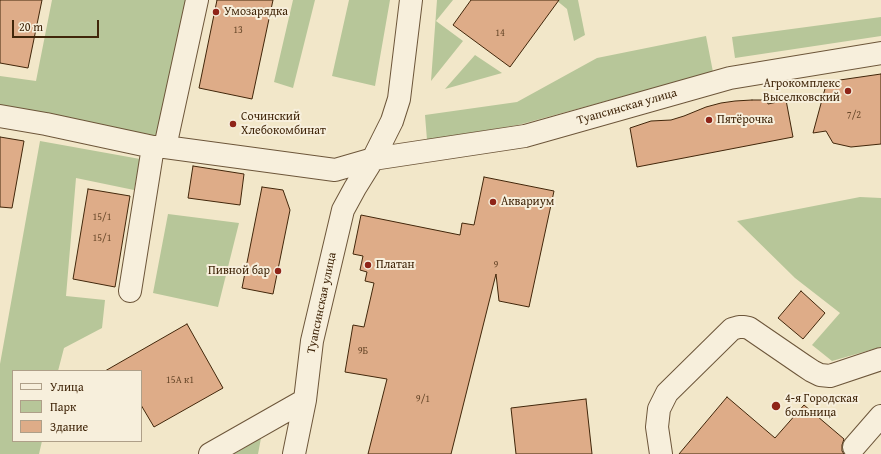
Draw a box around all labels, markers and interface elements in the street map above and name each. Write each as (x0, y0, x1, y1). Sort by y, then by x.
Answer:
place label: Умозарядка (224, 5, 288, 19)
marker: Умозарядка (211, 7, 221, 17)
scale bar (14, 12, 101, 38)
text: 20 m (19, 18, 43, 35)
house number: 13 (233, 24, 243, 36)
house number: 14 (495, 27, 505, 39)
place label: Агрокомплекс Выселковский (763, 77, 840, 105)
street label: Туапсинская улица (575, 86, 679, 128)
marker: Агрокомплекс Выселковский (843, 86, 853, 96)
house number: 7/2 (847, 109, 861, 121)
place label: Сочинский Хлебокомбинат (241, 110, 326, 138)
place label: Пятёрочка (717, 113, 773, 127)
marker: Пятёрочка (704, 115, 714, 125)
marker: Сочинский Хлебокомбинат (228, 119, 238, 129)
place label: Аквариум (501, 195, 554, 209)
marker: Аквариум (488, 197, 498, 207)
house number: 15/1 (92, 211, 112, 223)
house number: 15/1 (92, 232, 112, 244)
street label: Туапсинская улица (304, 251, 340, 355)
place label: Платан (376, 258, 415, 272)
house number: 9 (494, 259, 498, 271)
marker: Платан (363, 260, 373, 270)
place label: Пивной бар (208, 264, 270, 278)
marker: Пивной бар (273, 266, 283, 276)
house number: 9Б (358, 345, 368, 357)
legend (12, 370, 142, 442)
house number: 15А к1 (166, 374, 194, 386)
text: Улица (50, 378, 84, 395)
place label: 4-я Городская больница (785, 392, 858, 420)
house number: 9/1 (416, 393, 430, 405)
text: Парк (50, 398, 76, 415)
marker: 4-я Городская больница (770, 400, 782, 412)
text: Здание (50, 418, 88, 435)

